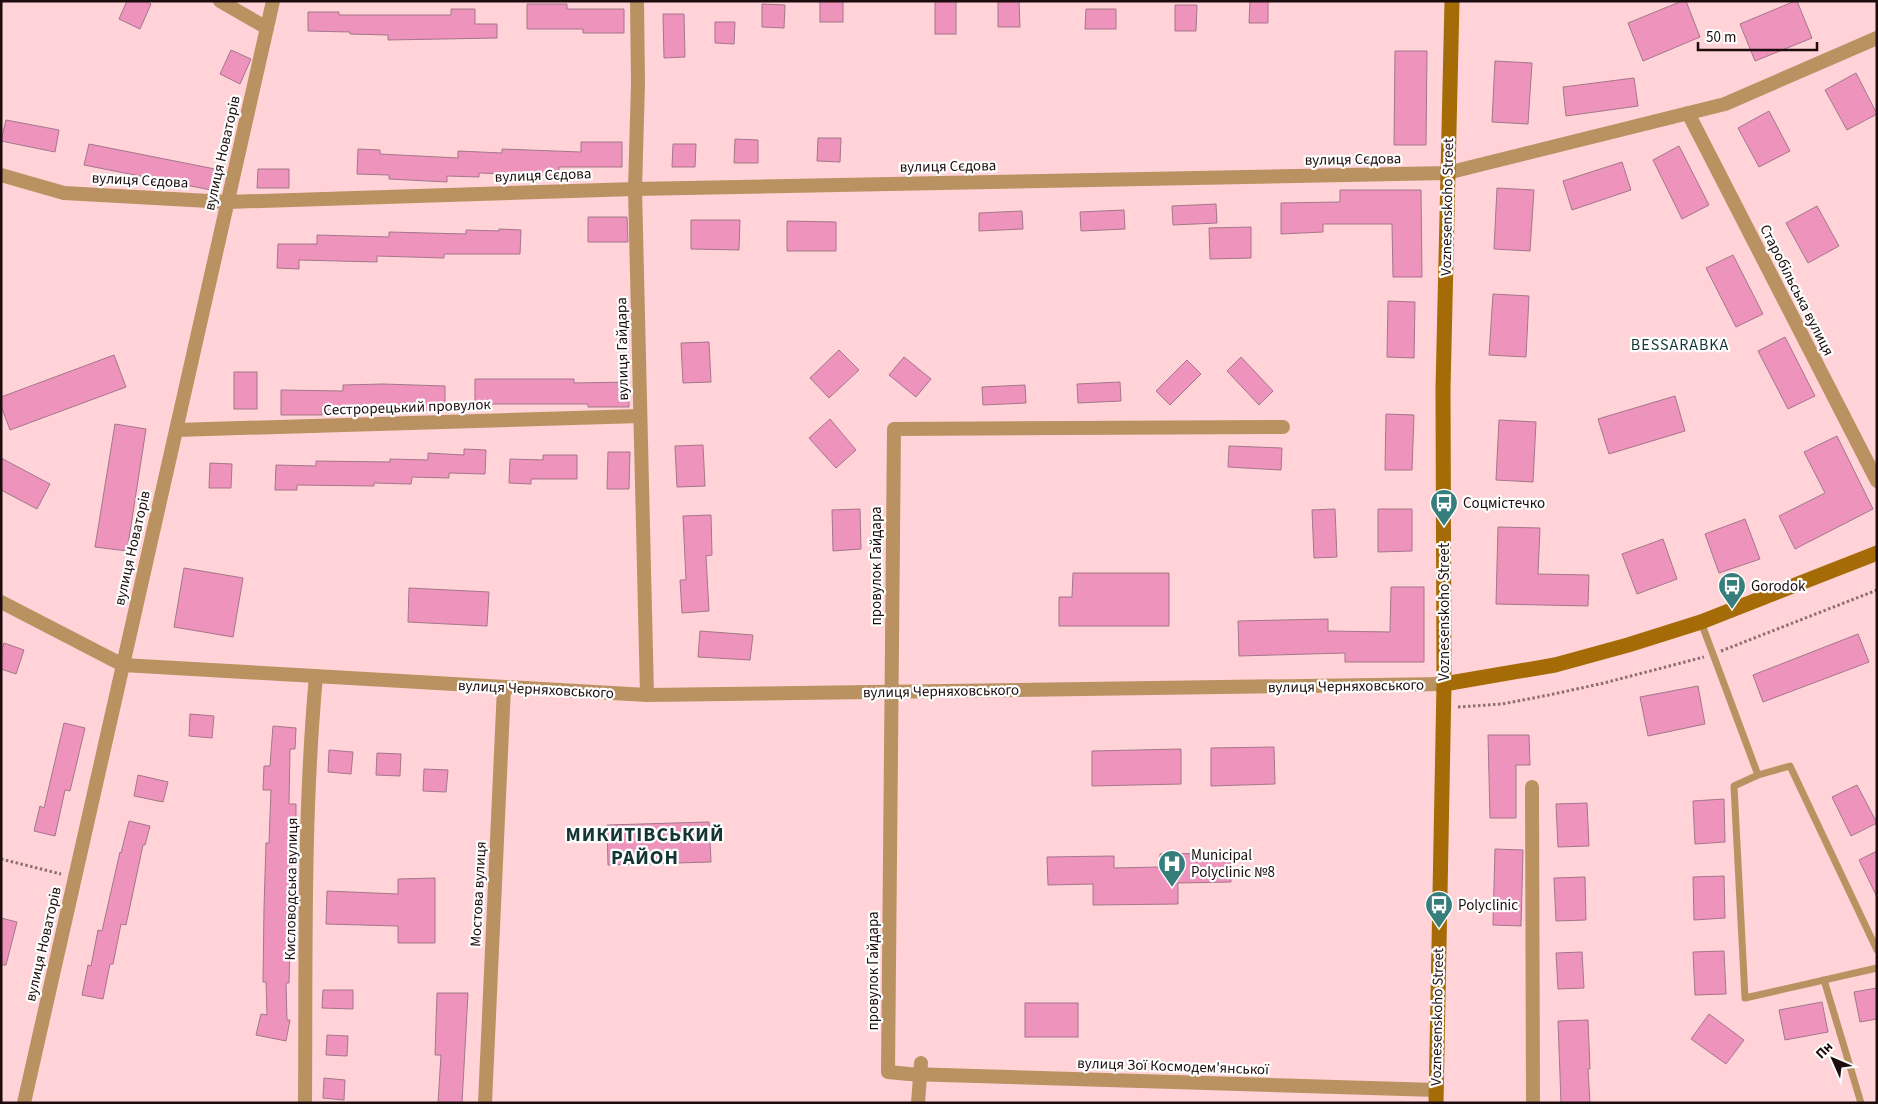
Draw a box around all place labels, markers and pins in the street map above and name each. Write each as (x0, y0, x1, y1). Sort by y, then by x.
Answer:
bus stop icon: Соцмістечко (1429, 488, 1459, 527)
place label: Соцмістечко (1463, 493, 1545, 514)
bus stop icon: Gorodok (1717, 571, 1747, 610)
place label: Gorodok (1751, 576, 1806, 597)
place label: Municipal Polyclinic №8 (1191, 845, 1275, 883)
hospital icon: Municipal Polyclinic №8 (1157, 849, 1187, 888)
bus stop icon: Polyclinic (1424, 890, 1454, 929)
place label: Polyclinic (1458, 895, 1518, 916)

